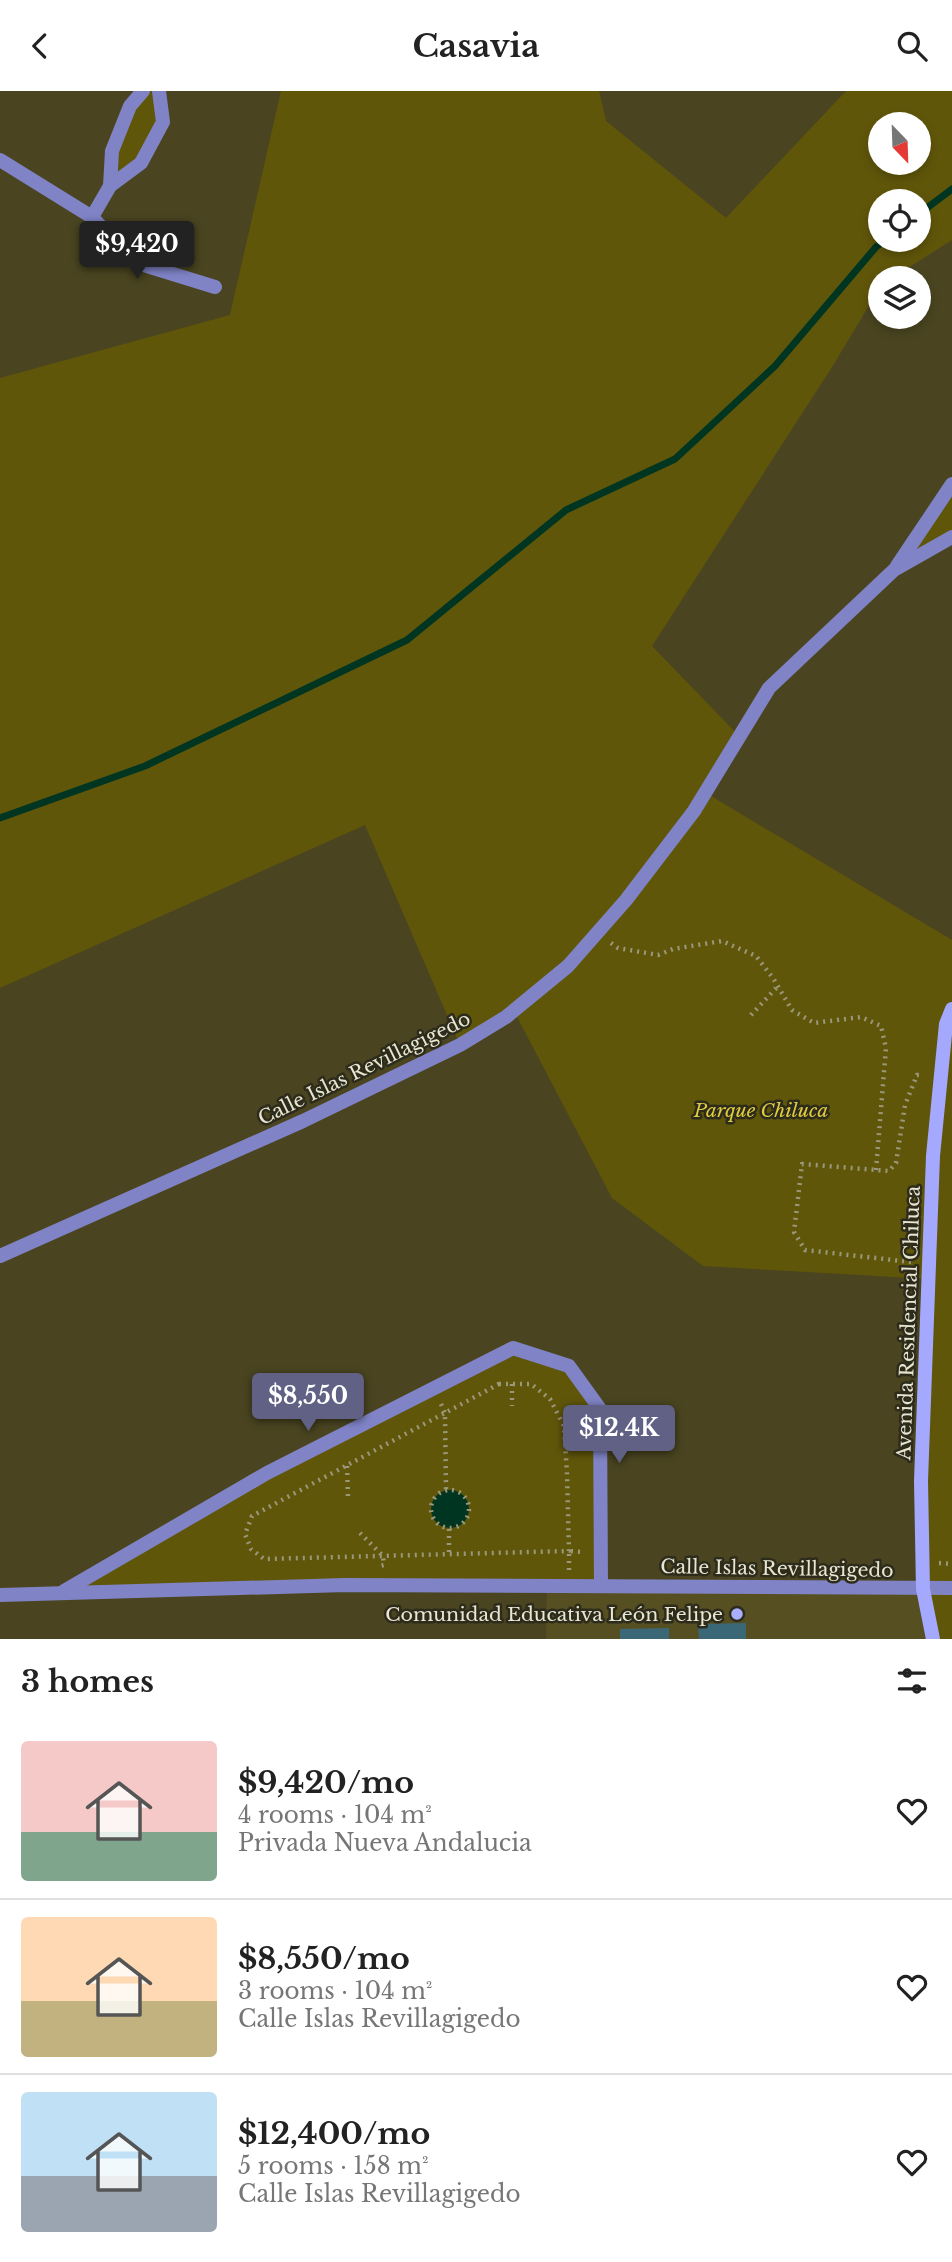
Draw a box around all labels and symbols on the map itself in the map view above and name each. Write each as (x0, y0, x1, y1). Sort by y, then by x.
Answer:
north arrow (868, 112, 931, 175)
pin: $9,420 (80, 221, 194, 281)
street label: Calle Islas Revillagigedo (254, 1007, 474, 1130)
park label: Parque Chiluca (693, 1099, 828, 1122)
street label: Avenida Residencial Chiluca (892, 1185, 925, 1462)
pin: $8,550 (251, 1373, 365, 1433)
pin: $12.4K (562, 1405, 676, 1465)
street label: Calle Islas Revillagigedo (660, 1555, 894, 1582)
place label: Comunidad Educativa León Felipe (385, 1603, 723, 1626)
marker: Comunidad Educativa León Felipe (729, 1606, 745, 1622)

